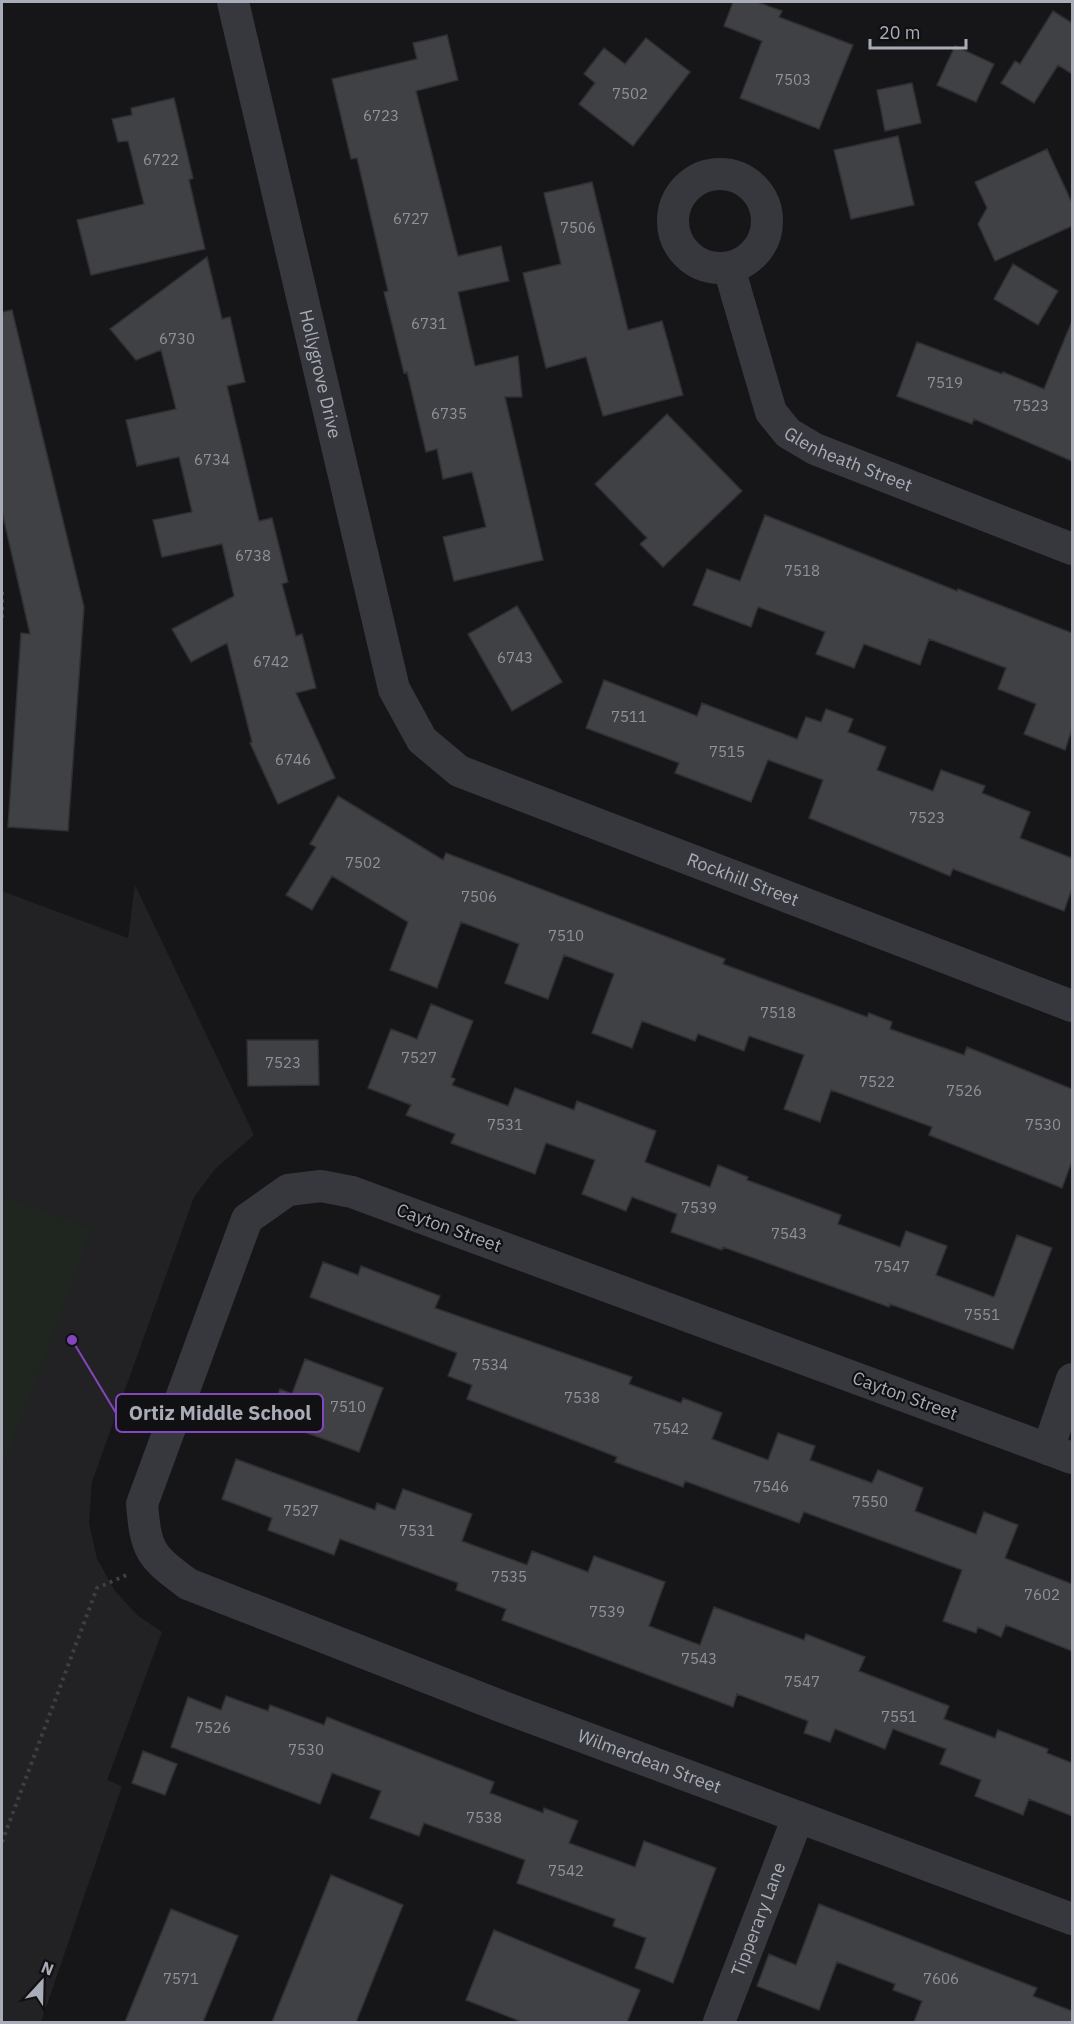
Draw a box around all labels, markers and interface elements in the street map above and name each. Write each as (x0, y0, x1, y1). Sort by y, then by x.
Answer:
scale bar (870, 12, 966, 50)
text: 20 m (879, 21, 921, 44)
house number: 7503 (775, 70, 811, 89)
house number: 7502 (612, 84, 648, 103)
house number: 6723 (363, 106, 399, 125)
house number: 6722 (143, 150, 179, 169)
house number: 6727 (393, 209, 429, 228)
house number: 7506 (560, 218, 596, 237)
street label: Hollygrove Drive (294, 307, 347, 441)
house number: 6731 (411, 314, 447, 333)
house number: 6730 (159, 329, 195, 348)
house number: 7519 (927, 373, 963, 392)
house number: 7523 (1013, 396, 1049, 415)
house number: 6735 (431, 404, 467, 423)
street label: Glenheath Street (780, 421, 916, 497)
house number: 6734 (194, 450, 230, 469)
house number: 6738 (235, 546, 271, 565)
house number: 7518 (784, 561, 820, 580)
house number: 6743 (497, 648, 533, 667)
house number: 6742 (253, 652, 289, 671)
house number: 7511 (611, 707, 647, 726)
house number: 7515 (709, 742, 745, 761)
house number: 6746 (275, 750, 311, 769)
house number: 7523 (909, 808, 945, 827)
street label: Rockhill Street (684, 847, 802, 911)
house number: 7502 (345, 853, 381, 872)
house number: 7506 (461, 887, 497, 906)
house number: 7510 (548, 926, 584, 945)
house number: 7518 (760, 1003, 796, 1022)
house number: 7527 (401, 1048, 437, 1067)
house number: 7523 (265, 1053, 301, 1072)
house number: 7522 (859, 1072, 895, 1091)
house number: 7526 (946, 1081, 982, 1100)
house number: 7531 (487, 1115, 523, 1134)
house number: 7530 (1025, 1115, 1061, 1134)
street label: Cayton Street (394, 1198, 505, 1257)
house number: 7539 (681, 1198, 717, 1217)
house number: 7543 (771, 1224, 807, 1243)
house number: 7547 (874, 1257, 910, 1276)
house number: 7551 (964, 1305, 1000, 1324)
house number: 7534 (472, 1355, 508, 1374)
street label: Cayton Street (850, 1366, 961, 1425)
house number: 7538 (564, 1388, 600, 1407)
callout: Ortiz Middle School (116, 1394, 323, 1432)
house number: 7510 (330, 1397, 366, 1416)
text: Ortiz Middle School (129, 1399, 311, 1426)
house number: 7542 (653, 1419, 689, 1438)
house number: 7546 (753, 1477, 789, 1496)
house number: 7550 (852, 1492, 888, 1511)
house number: 7527 (283, 1501, 319, 1520)
house number: 7531 (399, 1521, 435, 1540)
house number: 7535 (491, 1567, 527, 1586)
house number: 7602 (1024, 1585, 1060, 1604)
house number: 7539 (589, 1602, 625, 1621)
house number: 7543 (681, 1649, 717, 1668)
house number: 7547 (784, 1672, 820, 1691)
house number: 7551 (881, 1707, 917, 1726)
house number: 7526 (195, 1718, 231, 1737)
street label: Wilmerdean Street (574, 1724, 724, 1798)
house number: 7530 (288, 1740, 324, 1759)
house number: 7538 (466, 1808, 502, 1827)
street label: Tipperary Lane (726, 1859, 791, 1980)
house number: 7542 (548, 1861, 584, 1880)
north arrow (12, 1952, 72, 2012)
text: N (38, 1957, 57, 1980)
house number: 7571 (163, 1969, 199, 1988)
house number: 7606 (923, 1969, 959, 1988)

